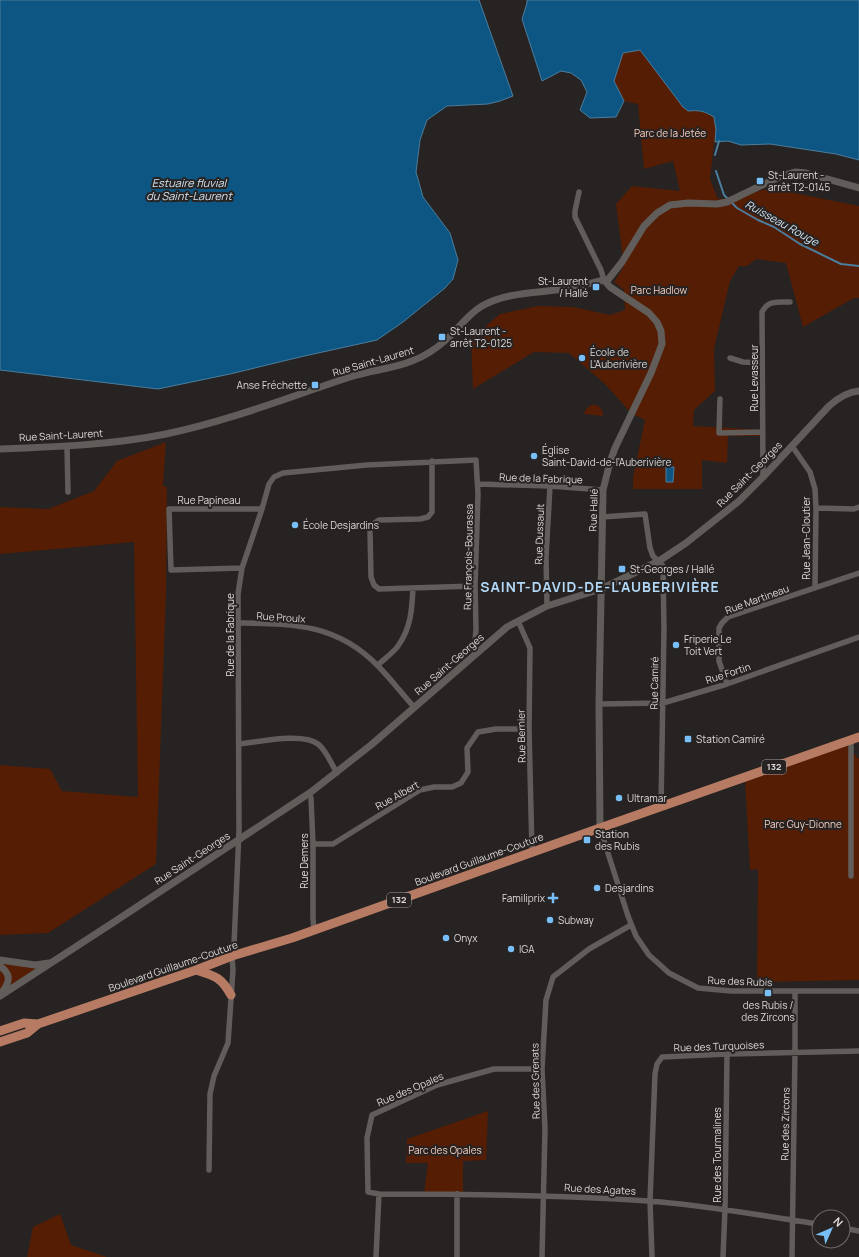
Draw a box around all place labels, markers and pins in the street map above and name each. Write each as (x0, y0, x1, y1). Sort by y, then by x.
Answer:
place label: St-Laurent - arrêt T2-0145 (768, 168, 830, 194)
marker: St-Laurent - arrêt T2-0145 (755, 176, 765, 186)
place label: St-Laurent / Hallé (538, 274, 588, 300)
marker: St-Laurent / Hallé (591, 282, 601, 292)
place label: St-Laurent - arrêt T2-0125 (450, 324, 512, 350)
marker: St-Laurent - arrêt T2-0125 (437, 332, 447, 342)
place label: École de L'Auberivière (590, 345, 648, 371)
marker: École de L'Auberivière (577, 353, 587, 363)
place label: Anse Fréchette (237, 378, 307, 392)
marker: Anse Fréchette (310, 380, 320, 390)
place label: Église Saint-David-de-l’Auberivière (542, 443, 672, 469)
marker: Église Saint-David-de-l’Auberivière (529, 451, 539, 461)
place label: École Desjardins (303, 518, 379, 532)
marker: École Desjardins (290, 520, 300, 530)
place label: St-Georges / Hallé (630, 562, 715, 576)
marker: St-Georges / Hallé (617, 564, 627, 574)
place label: Friperie Le Toit Vert (684, 632, 732, 658)
marker: Friperie Le Toit Vert (671, 640, 681, 650)
place label: Station Camiré (696, 732, 765, 746)
marker: Station Camiré (683, 734, 693, 744)
place label: Ultramar (627, 791, 667, 805)
marker: Ultramar (614, 793, 624, 803)
place label: Station des Rubis (595, 827, 640, 853)
marker: Station des Rubis (582, 835, 592, 845)
place label: Desjardins (605, 881, 654, 895)
marker: Desjardins (592, 883, 602, 893)
place label: Familiprix (502, 891, 546, 905)
marker: Familiprix (548, 893, 558, 903)
place label: Subway (558, 913, 594, 927)
marker: Subway (545, 915, 555, 925)
place label: Onyx (454, 931, 478, 945)
marker: Onyx (441, 933, 451, 943)
place label: IGA (519, 942, 535, 956)
marker: IGA (506, 944, 516, 954)
marker: des Rubis / des Zircons (763, 988, 773, 998)
place label: des Rubis / des Zircons (741, 998, 795, 1024)

